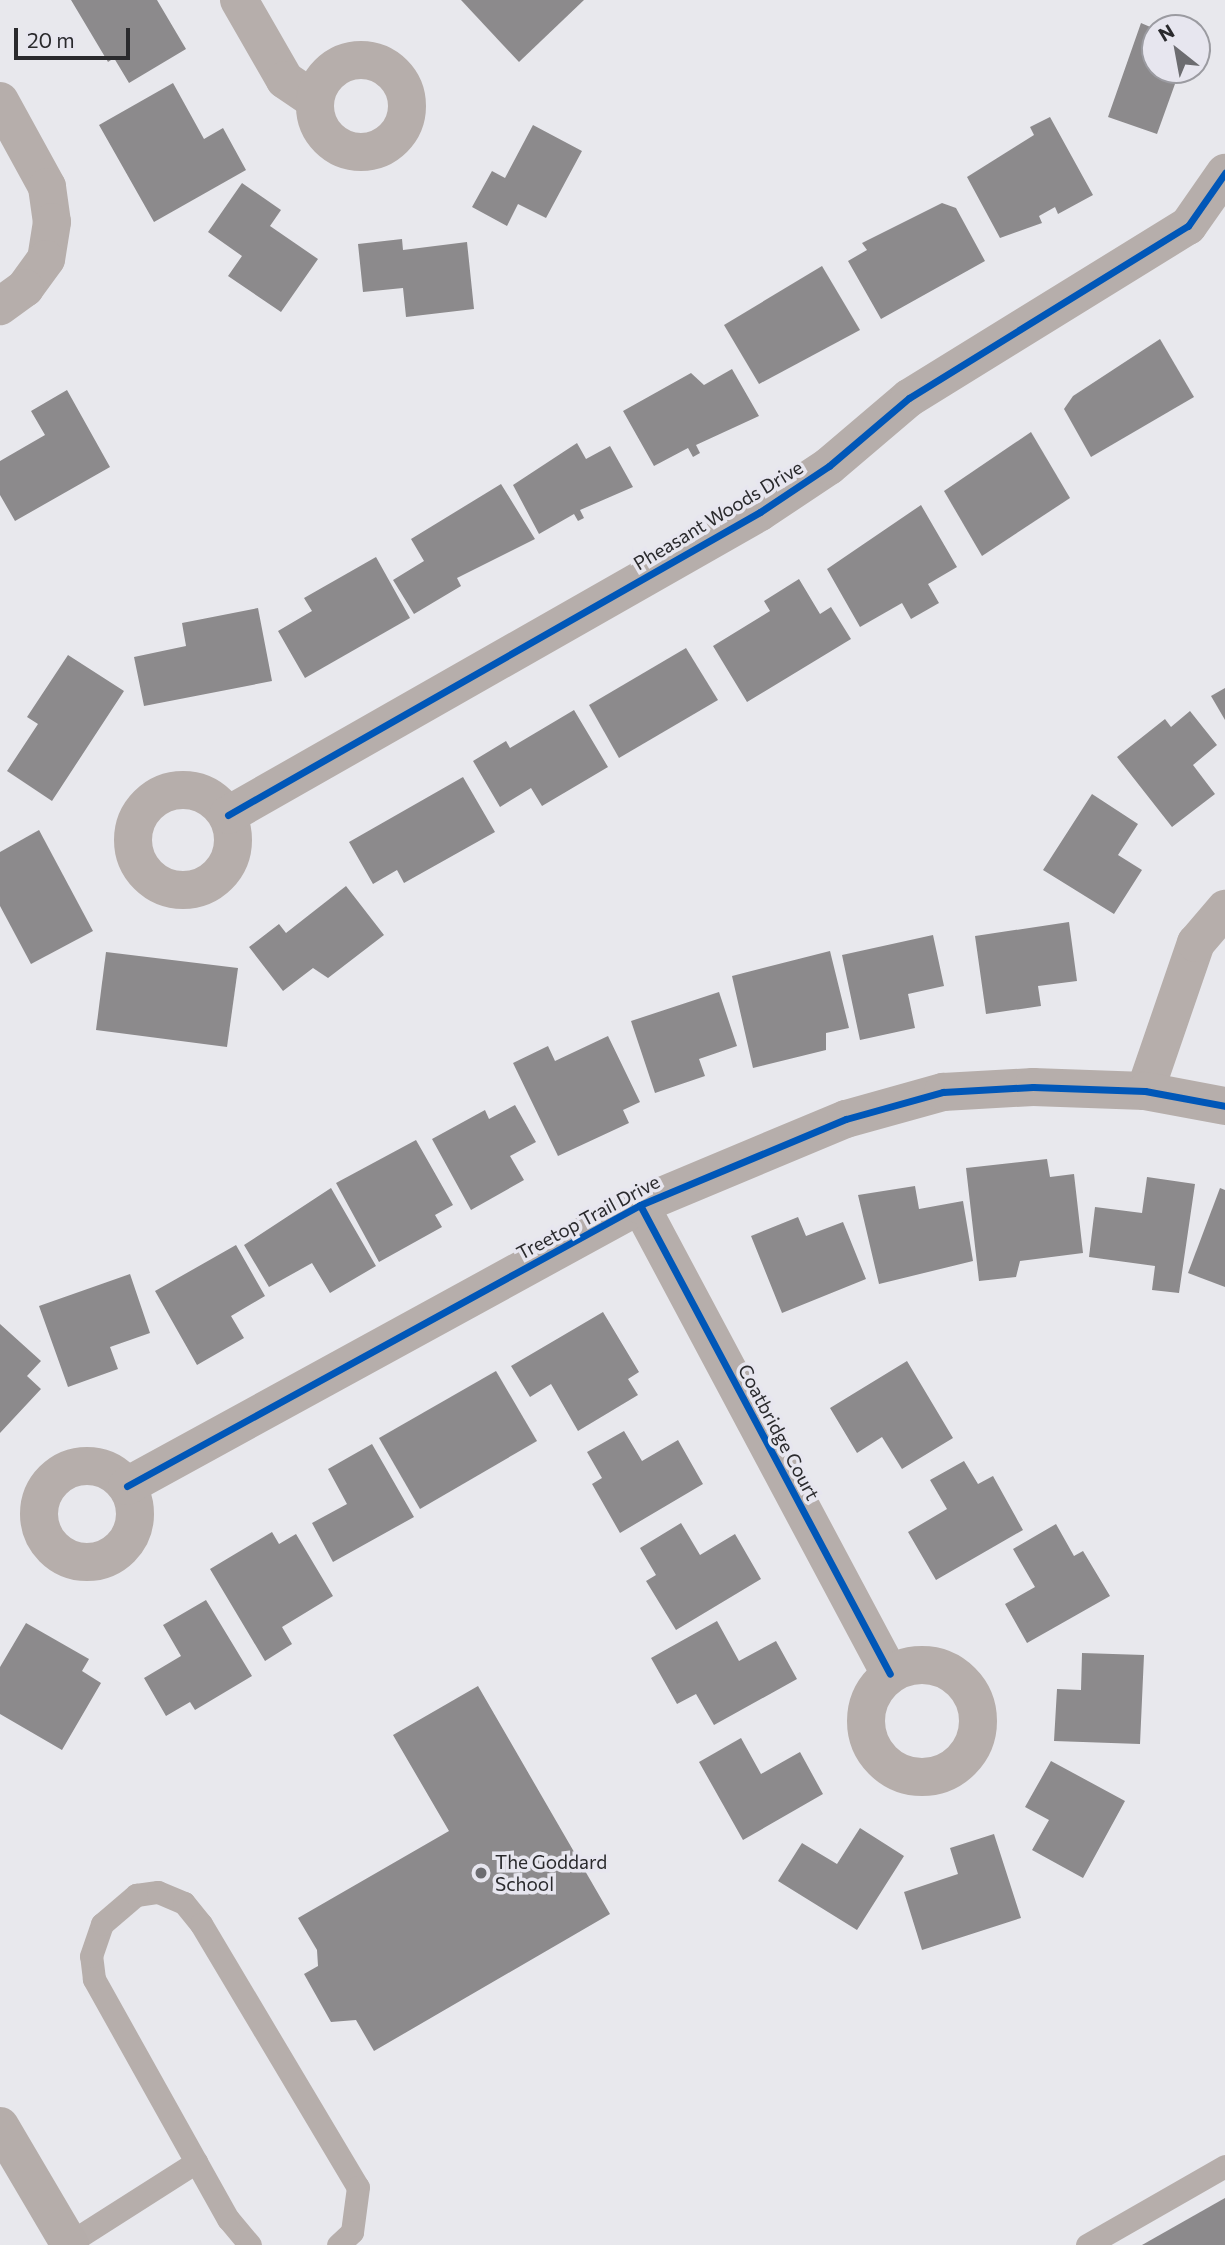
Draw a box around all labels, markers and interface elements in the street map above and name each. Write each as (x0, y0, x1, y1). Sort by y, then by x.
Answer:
scale bar (18, 14, 133, 58)
north arrow (1141, 14, 1211, 84)
text: N (1154, 19, 1178, 46)
text: 20 m (27, 27, 75, 52)
street label: Pheasant Woods Drive (629, 455, 807, 575)
street label: Treetop Trail Drive (513, 1170, 663, 1264)
street label: Coatbridge Court (734, 1360, 824, 1504)
place label: The Goddard School (495, 1851, 607, 1895)
marker: The Goddard School (473, 1865, 489, 1881)

